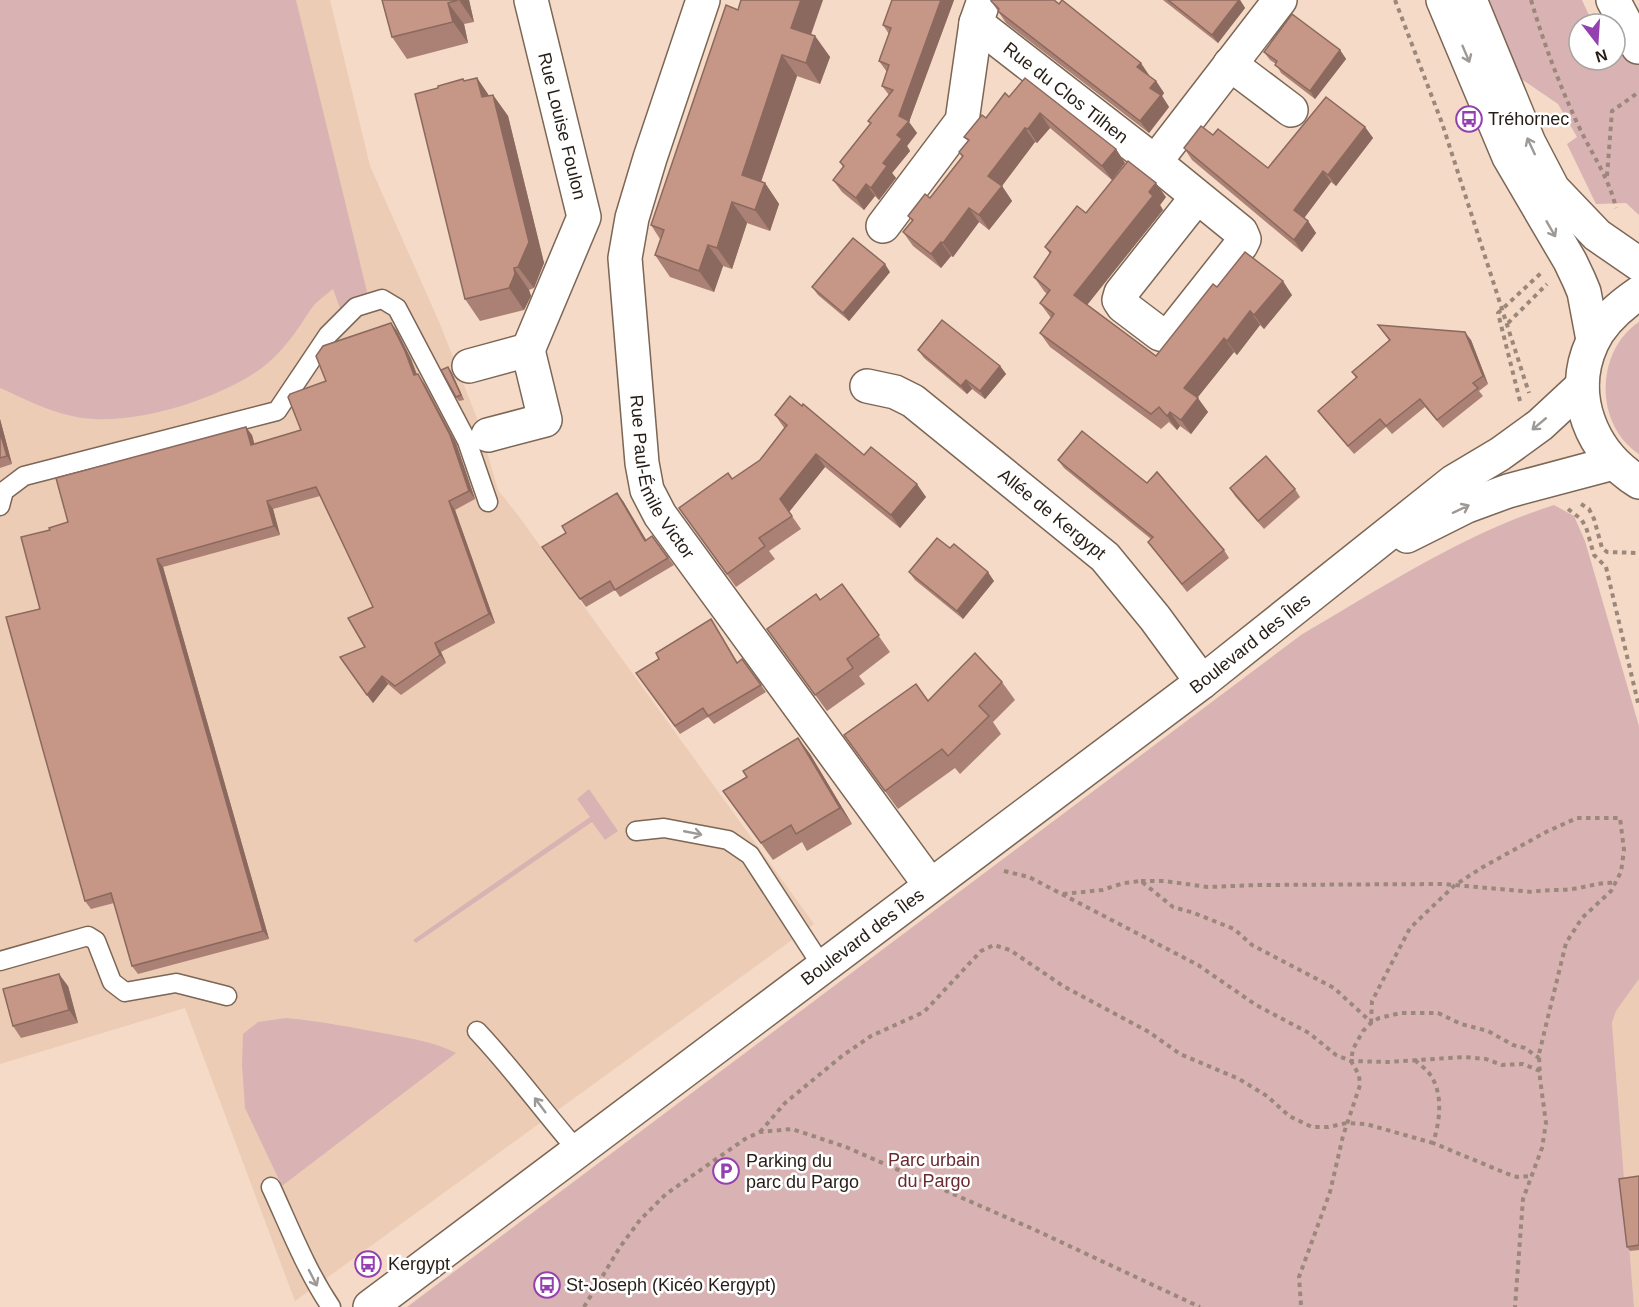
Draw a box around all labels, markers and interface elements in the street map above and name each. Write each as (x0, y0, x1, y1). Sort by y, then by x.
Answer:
north arrow (1567, 12, 1627, 72)
street label: Rue du Clos Tilhen (1000, 38, 1132, 147)
one-way arrow (1461, 44, 1472, 63)
text: N (1593, 46, 1609, 66)
street label: Rue Louise Foulon (534, 50, 590, 202)
bus stop icon: Tréhornec (1454, 104, 1484, 134)
place label: Tréhornec (1488, 109, 1569, 129)
one-way arrow (1525, 137, 1537, 155)
one-way arrow (1546, 220, 1558, 237)
street label: Rue Paul-Émile Victor (626, 394, 699, 563)
one-way arrow (1531, 418, 1547, 431)
street label: Allée de Kergypt (995, 465, 1110, 563)
one-way arrow (1451, 503, 1469, 515)
street label: Boulevard des Îles (1186, 590, 1314, 698)
one-way arrow (683, 828, 703, 839)
street label: Boulevard des Îles (797, 885, 928, 990)
one-way arrow (533, 1098, 546, 1114)
park label: Parc urbain du Pargo (888, 1150, 980, 1191)
place label: Parking du parc du Pargo (746, 1151, 859, 1192)
parking icon: Parking du parc du Pargo (711, 1156, 741, 1186)
bus stop icon: Kergypt (353, 1249, 383, 1279)
place label: Kergypt (388, 1254, 450, 1274)
one-way arrow (308, 1268, 319, 1286)
bus stop icon: St-Joseph (Kicéo Kergypt) (532, 1270, 562, 1300)
place label: St-Joseph (Kicéo Kergypt) (566, 1275, 776, 1295)

